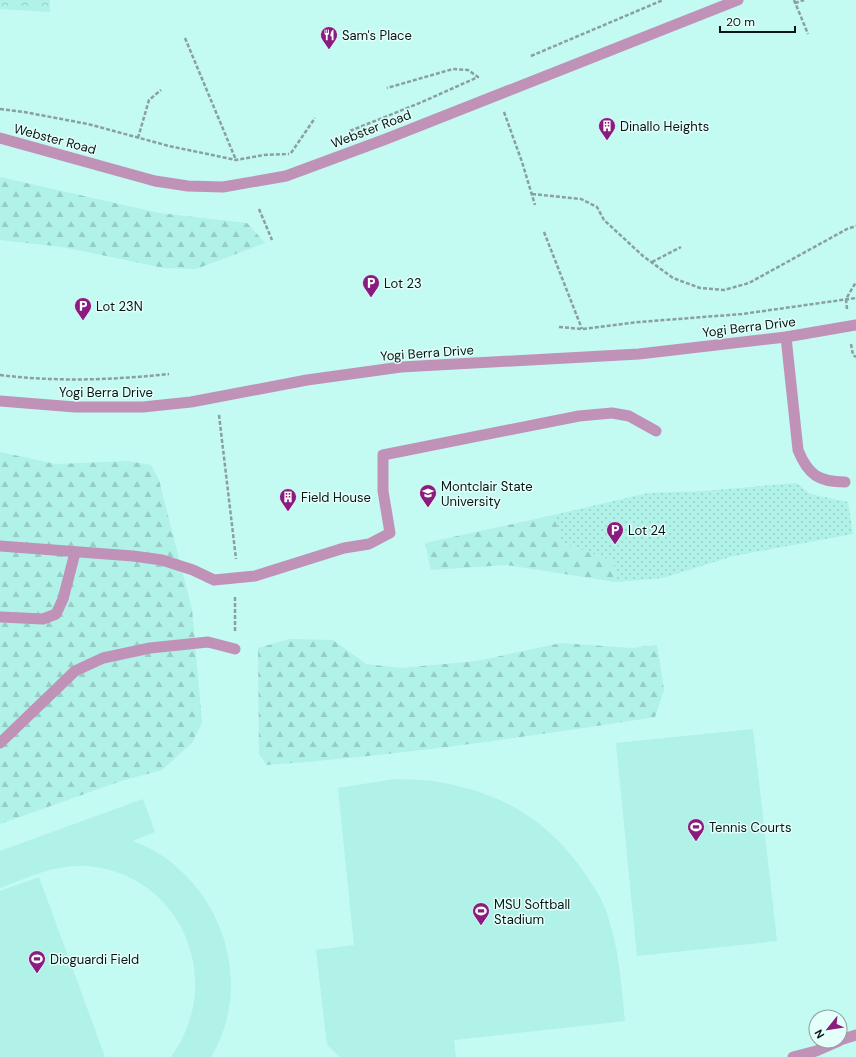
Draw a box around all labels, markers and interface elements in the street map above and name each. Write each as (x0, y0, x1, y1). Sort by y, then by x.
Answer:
scale bar (720, 8, 795, 34)
text: 20 m (726, 14, 755, 30)
restaurant icon: Sam's Place (319, 25, 339, 50)
place label: Sam's Place (342, 27, 412, 44)
street label: Webster Road (329, 106, 413, 152)
building icon: Dinallo Heights (597, 116, 617, 141)
place label: Dinallo Heights (620, 118, 709, 135)
street label: Webster Road (12, 120, 98, 158)
parking icon: Lot 23 (361, 273, 381, 298)
place label: Lot 23 (384, 275, 422, 292)
parking icon: Lot 23N (73, 296, 93, 321)
place label: Lot 23N (96, 298, 143, 315)
street label: Yogi Berra Drive (701, 313, 797, 341)
street label: Yogi Berra Drive (380, 341, 474, 365)
street label: Yogi Berra Drive (59, 384, 153, 401)
place label: Montclair State University (441, 478, 533, 510)
school or university icon: Montclair State University (418, 483, 438, 508)
building icon: Field House (278, 487, 298, 512)
place label: Field House (301, 489, 371, 506)
parking icon: Lot 24 (605, 520, 625, 545)
place label: Lot 24 (628, 522, 666, 539)
sports icon: Tennis Courts (686, 817, 706, 842)
place label: Tennis Courts (709, 819, 791, 836)
place label: MSU Softball Stadium (494, 896, 570, 928)
sports icon: MSU Softball Stadium (471, 901, 491, 926)
sports icon: Dioguardi Field (27, 949, 47, 974)
place label: Dioguardi Field (50, 951, 139, 968)
north arrow (808, 1009, 848, 1049)
text: N (811, 1027, 827, 1041)

